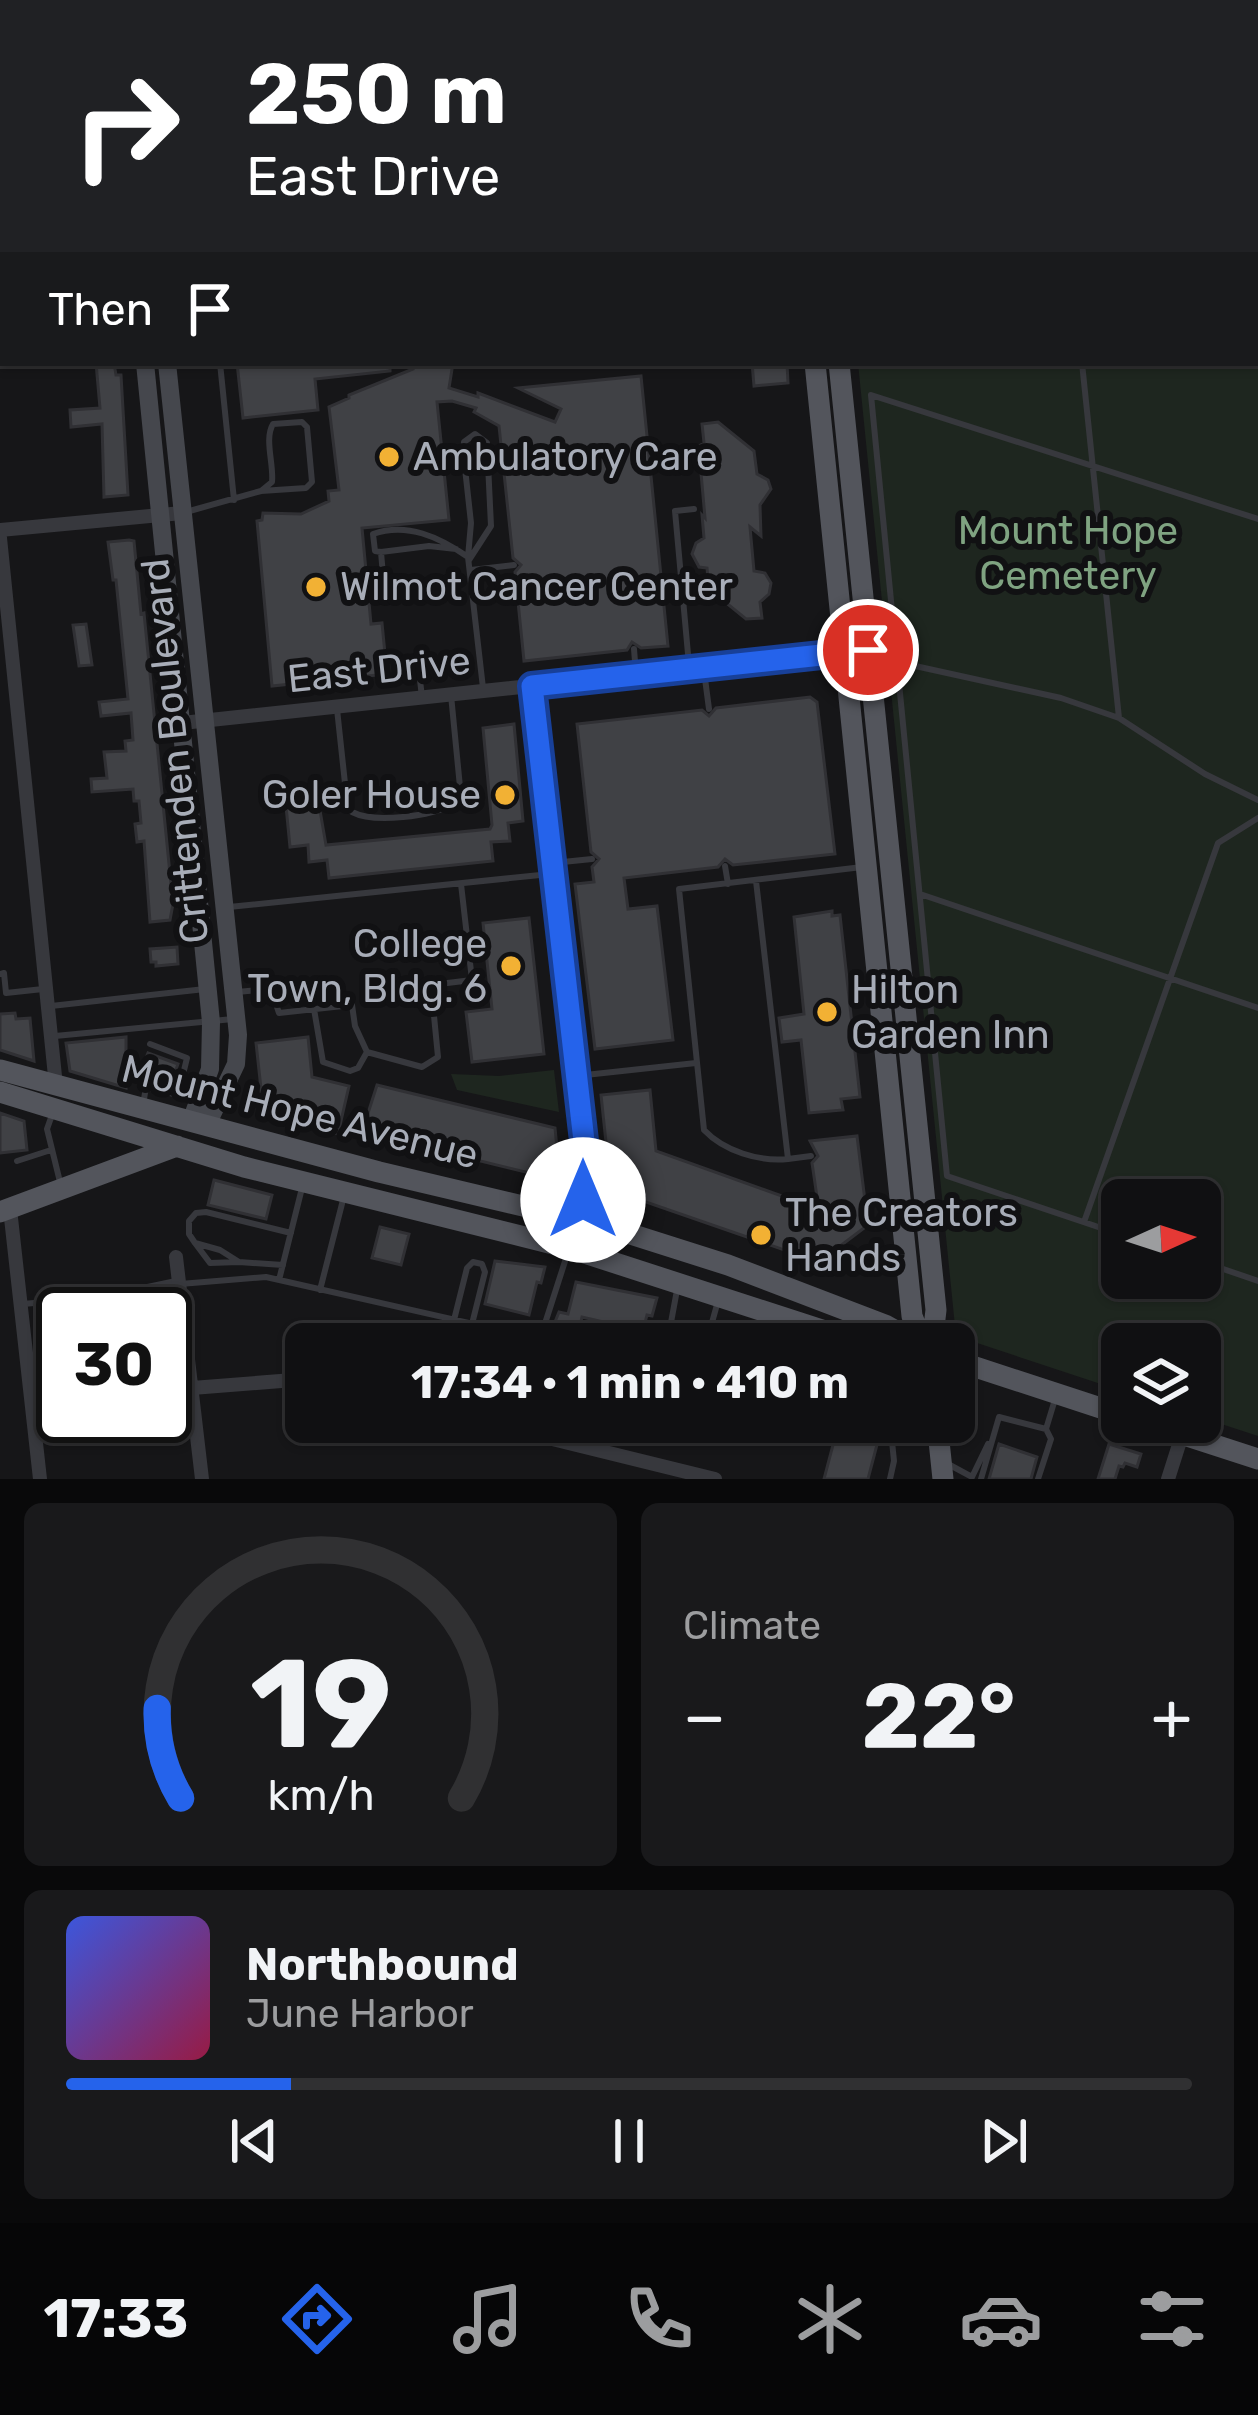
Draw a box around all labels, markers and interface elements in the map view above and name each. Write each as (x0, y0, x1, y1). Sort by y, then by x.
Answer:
text: 250 m (246, 44, 507, 144)
icon: right (48, 48, 204, 204)
text: East Drive (246, 145, 500, 209)
icon: arrive (177, 276, 243, 342)
text: Then (48, 283, 153, 336)
place label: Ambulatory Care (413, 434, 718, 480)
marker: Ambulatory Care (376, 444, 402, 470)
park label: Mount Hope Cemetery (958, 508, 1178, 599)
street label: Crittenden Boulevard (132, 556, 218, 946)
place label: Wilmot Cancer Center (340, 564, 733, 610)
marker: Wilmot Cancer Center (303, 574, 329, 600)
pin (817, 599, 919, 701)
icon: arrive (835, 617, 901, 683)
street label: East Drive (285, 638, 473, 702)
place label: Goler House (262, 772, 481, 818)
marker: Goler House (492, 782, 518, 808)
place label: College Town, Bldg. 6 (247, 921, 487, 1012)
marker: College Town, Bldg. 6 (498, 953, 524, 979)
place label: Hilton Garden Inn (851, 967, 1050, 1058)
marker: Hilton Garden Inn (814, 999, 840, 1025)
street label: Mount Hope Avenue (117, 1045, 483, 1179)
position arrow (520, 1137, 646, 1263)
north arrow (1101, 1179, 1221, 1299)
map controls (1101, 1179, 1221, 1443)
place label: The Creators Hands (785, 1190, 1018, 1281)
marker: The Creators Hands (748, 1222, 774, 1248)
speed limit sign: 30 (36, 1287, 192, 1443)
button: layers (1101, 1323, 1221, 1443)
text: 17:34 · 1 min · 410 m (411, 1356, 849, 1409)
text: Climate (683, 1603, 821, 1649)
text: 19 (249, 1630, 392, 1778)
text: 22° (861, 1663, 1015, 1770)
text: − (683, 1677, 726, 1756)
text: + (1151, 1677, 1192, 1756)
text: km/h (267, 1769, 374, 1820)
text: Northbound (246, 1938, 519, 1991)
text: June Harbor (246, 1991, 474, 2037)
icon: previous (221, 2108, 287, 2174)
icon: pause (596, 2108, 662, 2174)
icon: next (971, 2108, 1037, 2174)
icon: directions (275, 2277, 359, 2361)
icon: music (446, 2277, 530, 2361)
icon: phone (617, 2277, 701, 2361)
icon: climate (788, 2277, 872, 2361)
icon: car (959, 2277, 1043, 2361)
icon: filters (1130, 2277, 1214, 2361)
text: 17:33 (44, 2287, 188, 2351)

